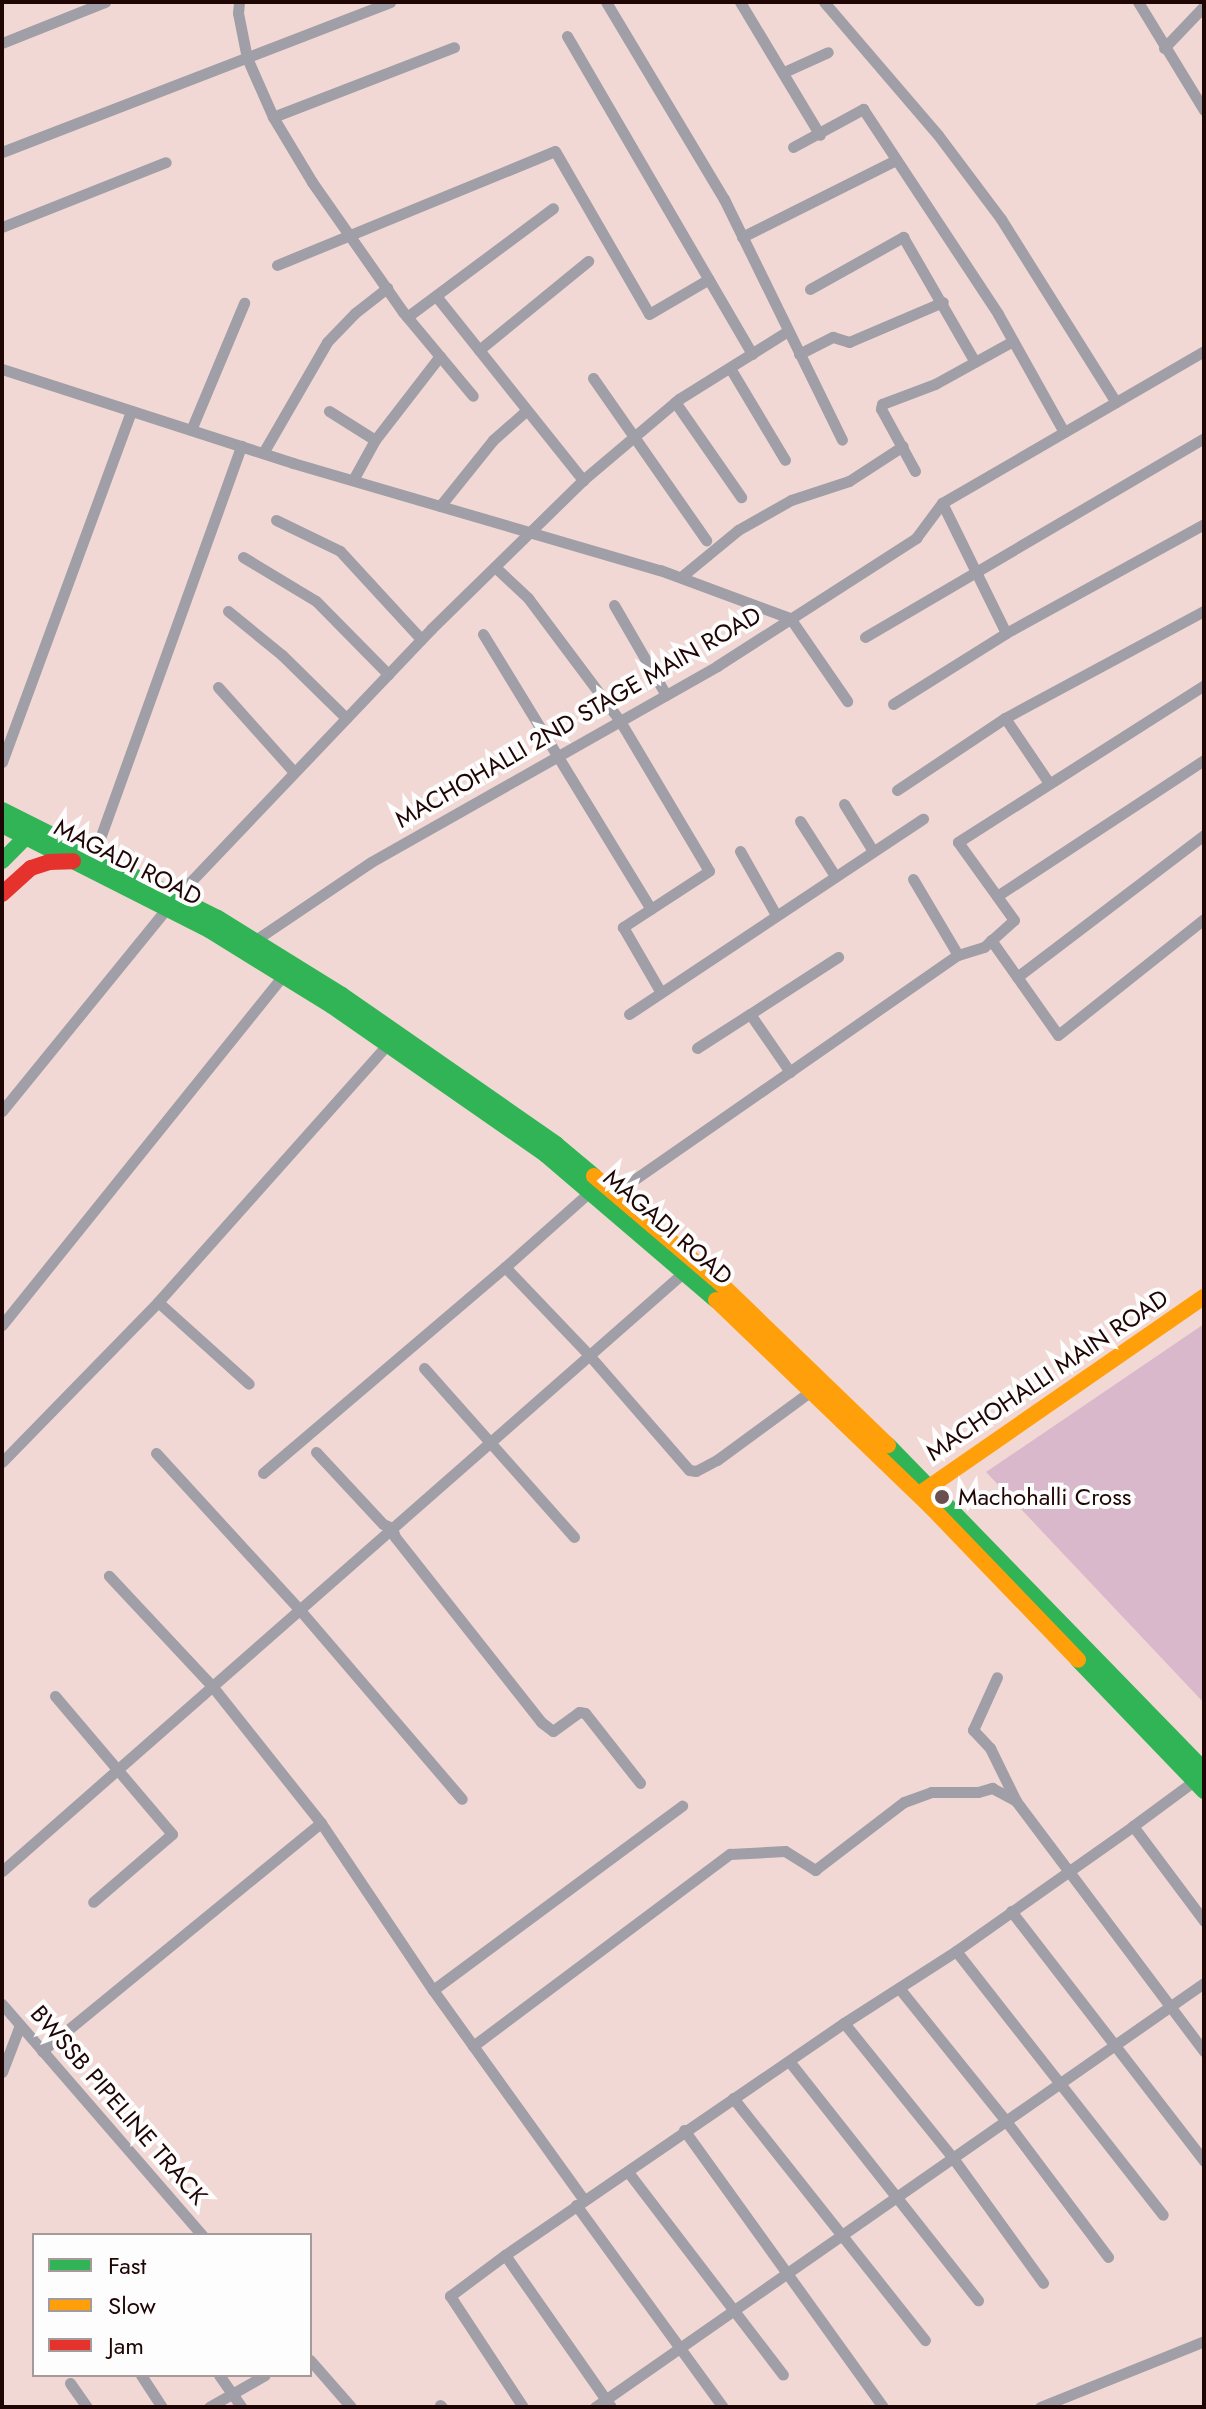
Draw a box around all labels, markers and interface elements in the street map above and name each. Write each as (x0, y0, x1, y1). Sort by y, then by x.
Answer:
street label: MACHOHALLI 2ND STAGE MAIN ROAD (390, 600, 766, 834)
street label: MAGADI ROAD (50, 813, 206, 911)
street label: MAGADI ROAD (598, 1163, 738, 1291)
street label: MACHOHALLI MAIN ROAD (921, 1283, 1173, 1467)
place label: Machohalli Cross (958, 1483, 1132, 1511)
marker: Machohalli Cross (933, 1488, 951, 1506)
street label: BWSSB PIPELINE TRACK (25, 2000, 213, 2210)
legend (32, 2233, 312, 2377)
text: Fast (108, 2248, 146, 2283)
text: Slow (108, 2288, 156, 2323)
text: Jam (108, 2328, 144, 2363)

